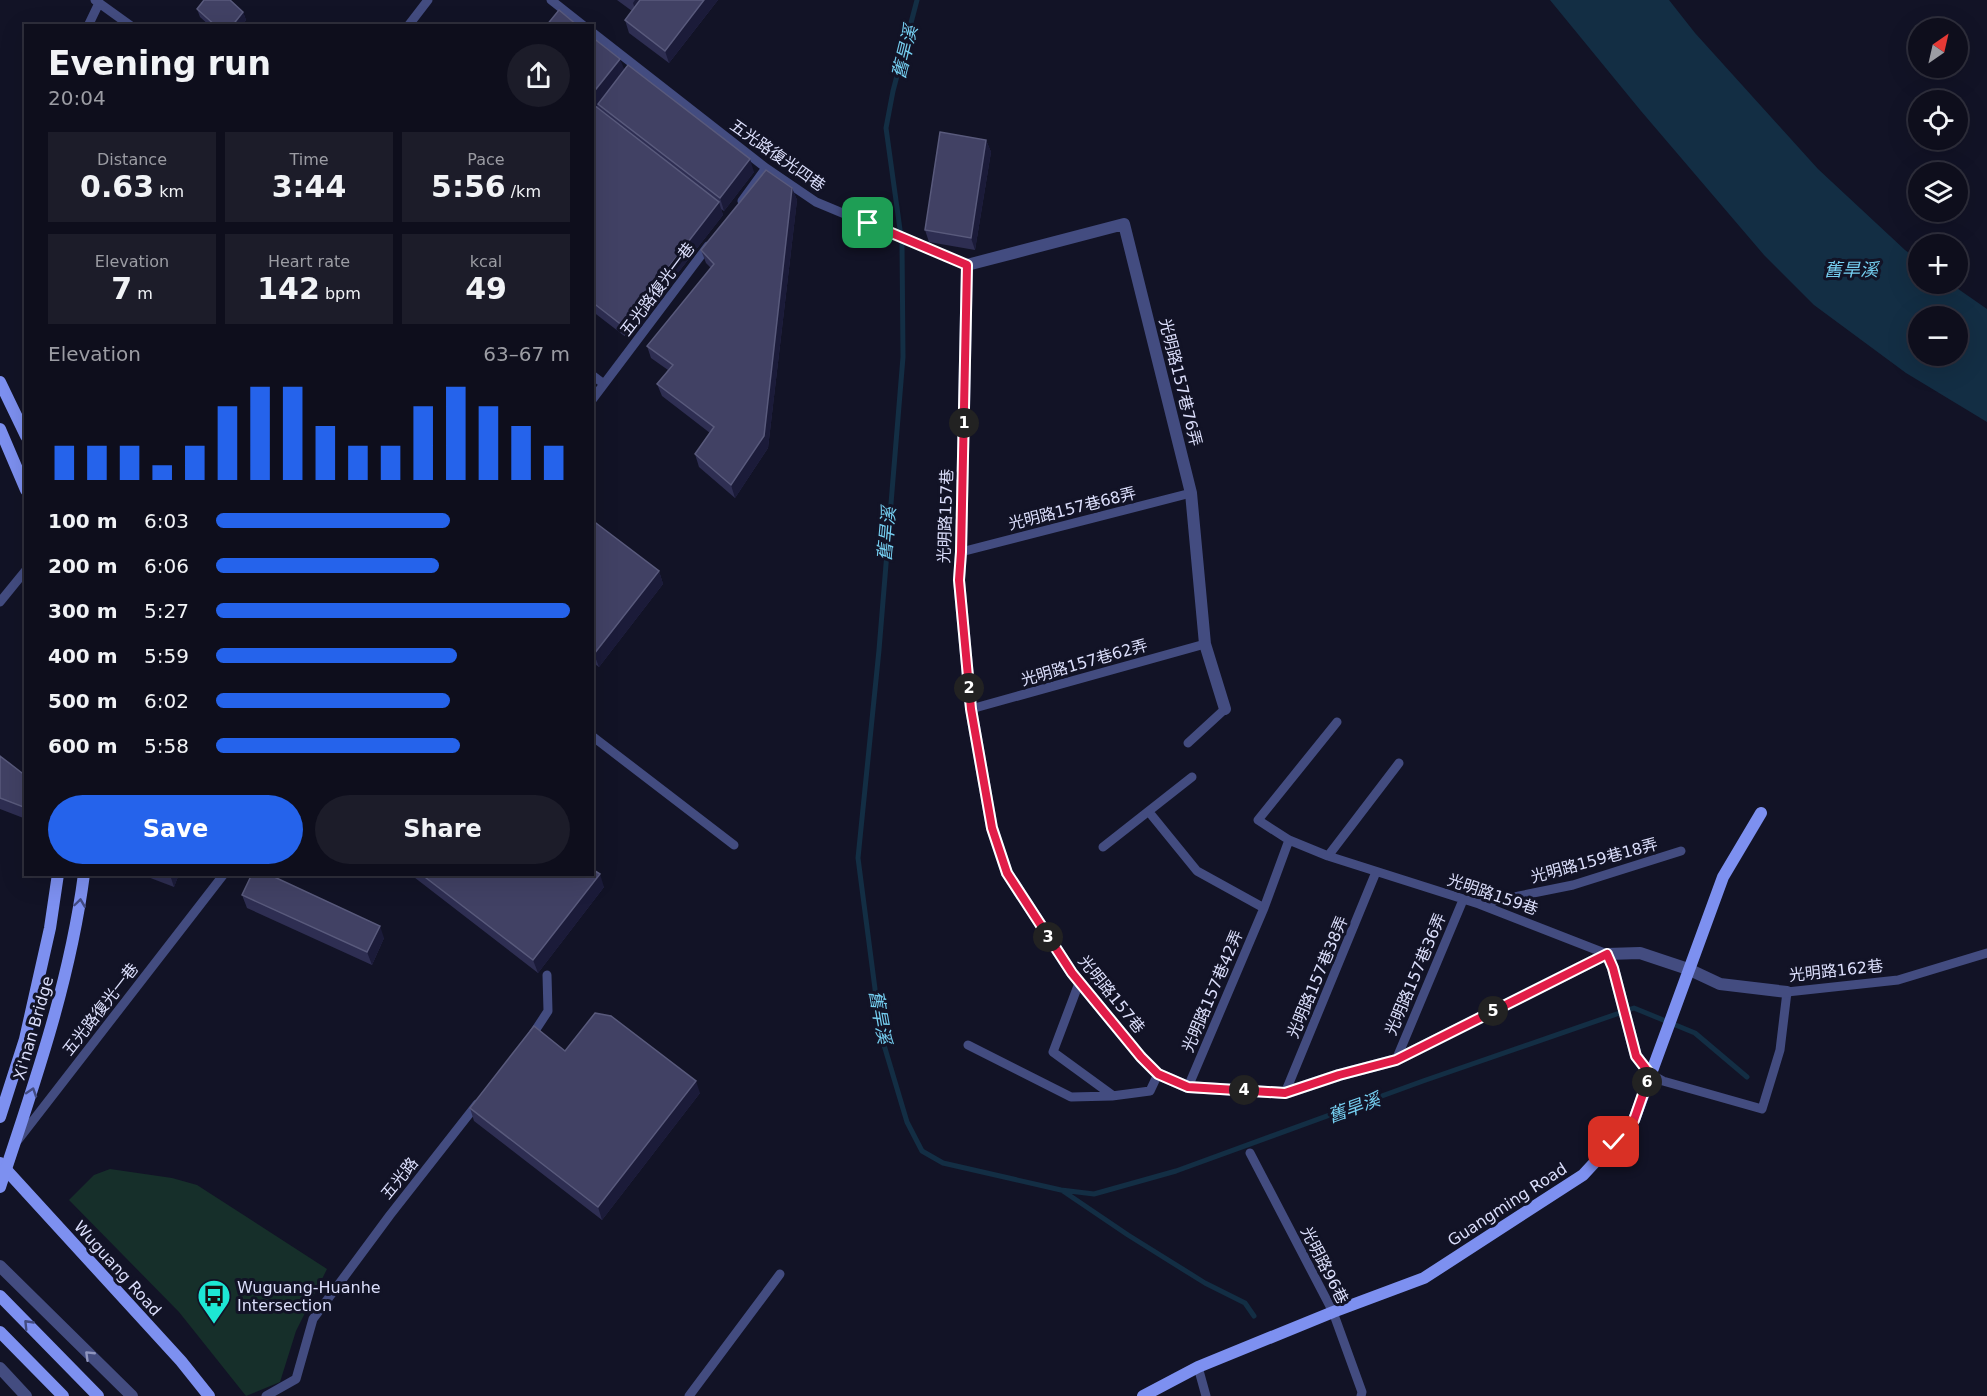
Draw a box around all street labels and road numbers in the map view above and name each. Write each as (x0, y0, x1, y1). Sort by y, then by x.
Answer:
street label: 五光路復光四巷 (726, 116, 829, 195)
street label: 五光路復光一巷 (616, 239, 699, 340)
street label: 光明路157巷76弄 (1155, 316, 1206, 448)
street label: 光明路157巷 (934, 468, 957, 564)
street label: 光明路157巷68弄 (1006, 483, 1138, 534)
street label: 光明路157巷62弄 (1019, 635, 1150, 690)
street label: 光明路159巷18弄 (1528, 834, 1660, 887)
street label: 光明路159巷 (1445, 870, 1541, 919)
street label: 光明路157巷36弄 (1381, 910, 1450, 1038)
street label: 光明路157巷38弄 (1283, 913, 1352, 1041)
street label: 光明路157巷42弄 (1178, 927, 1247, 1055)
street label: 光明路157巷 (1074, 952, 1149, 1037)
street label: 光明路162巷 (1788, 956, 1884, 985)
street label: 五光路復光一巷 (58, 959, 142, 1059)
street label: Xi'nan Bridge (10, 974, 57, 1082)
street label: 五光路 (377, 1154, 422, 1203)
street label: Guangming Road (1444, 1159, 1570, 1250)
street label: Wuguang Road (70, 1217, 165, 1320)
street label: 光明路96巷 (1297, 1223, 1352, 1307)

